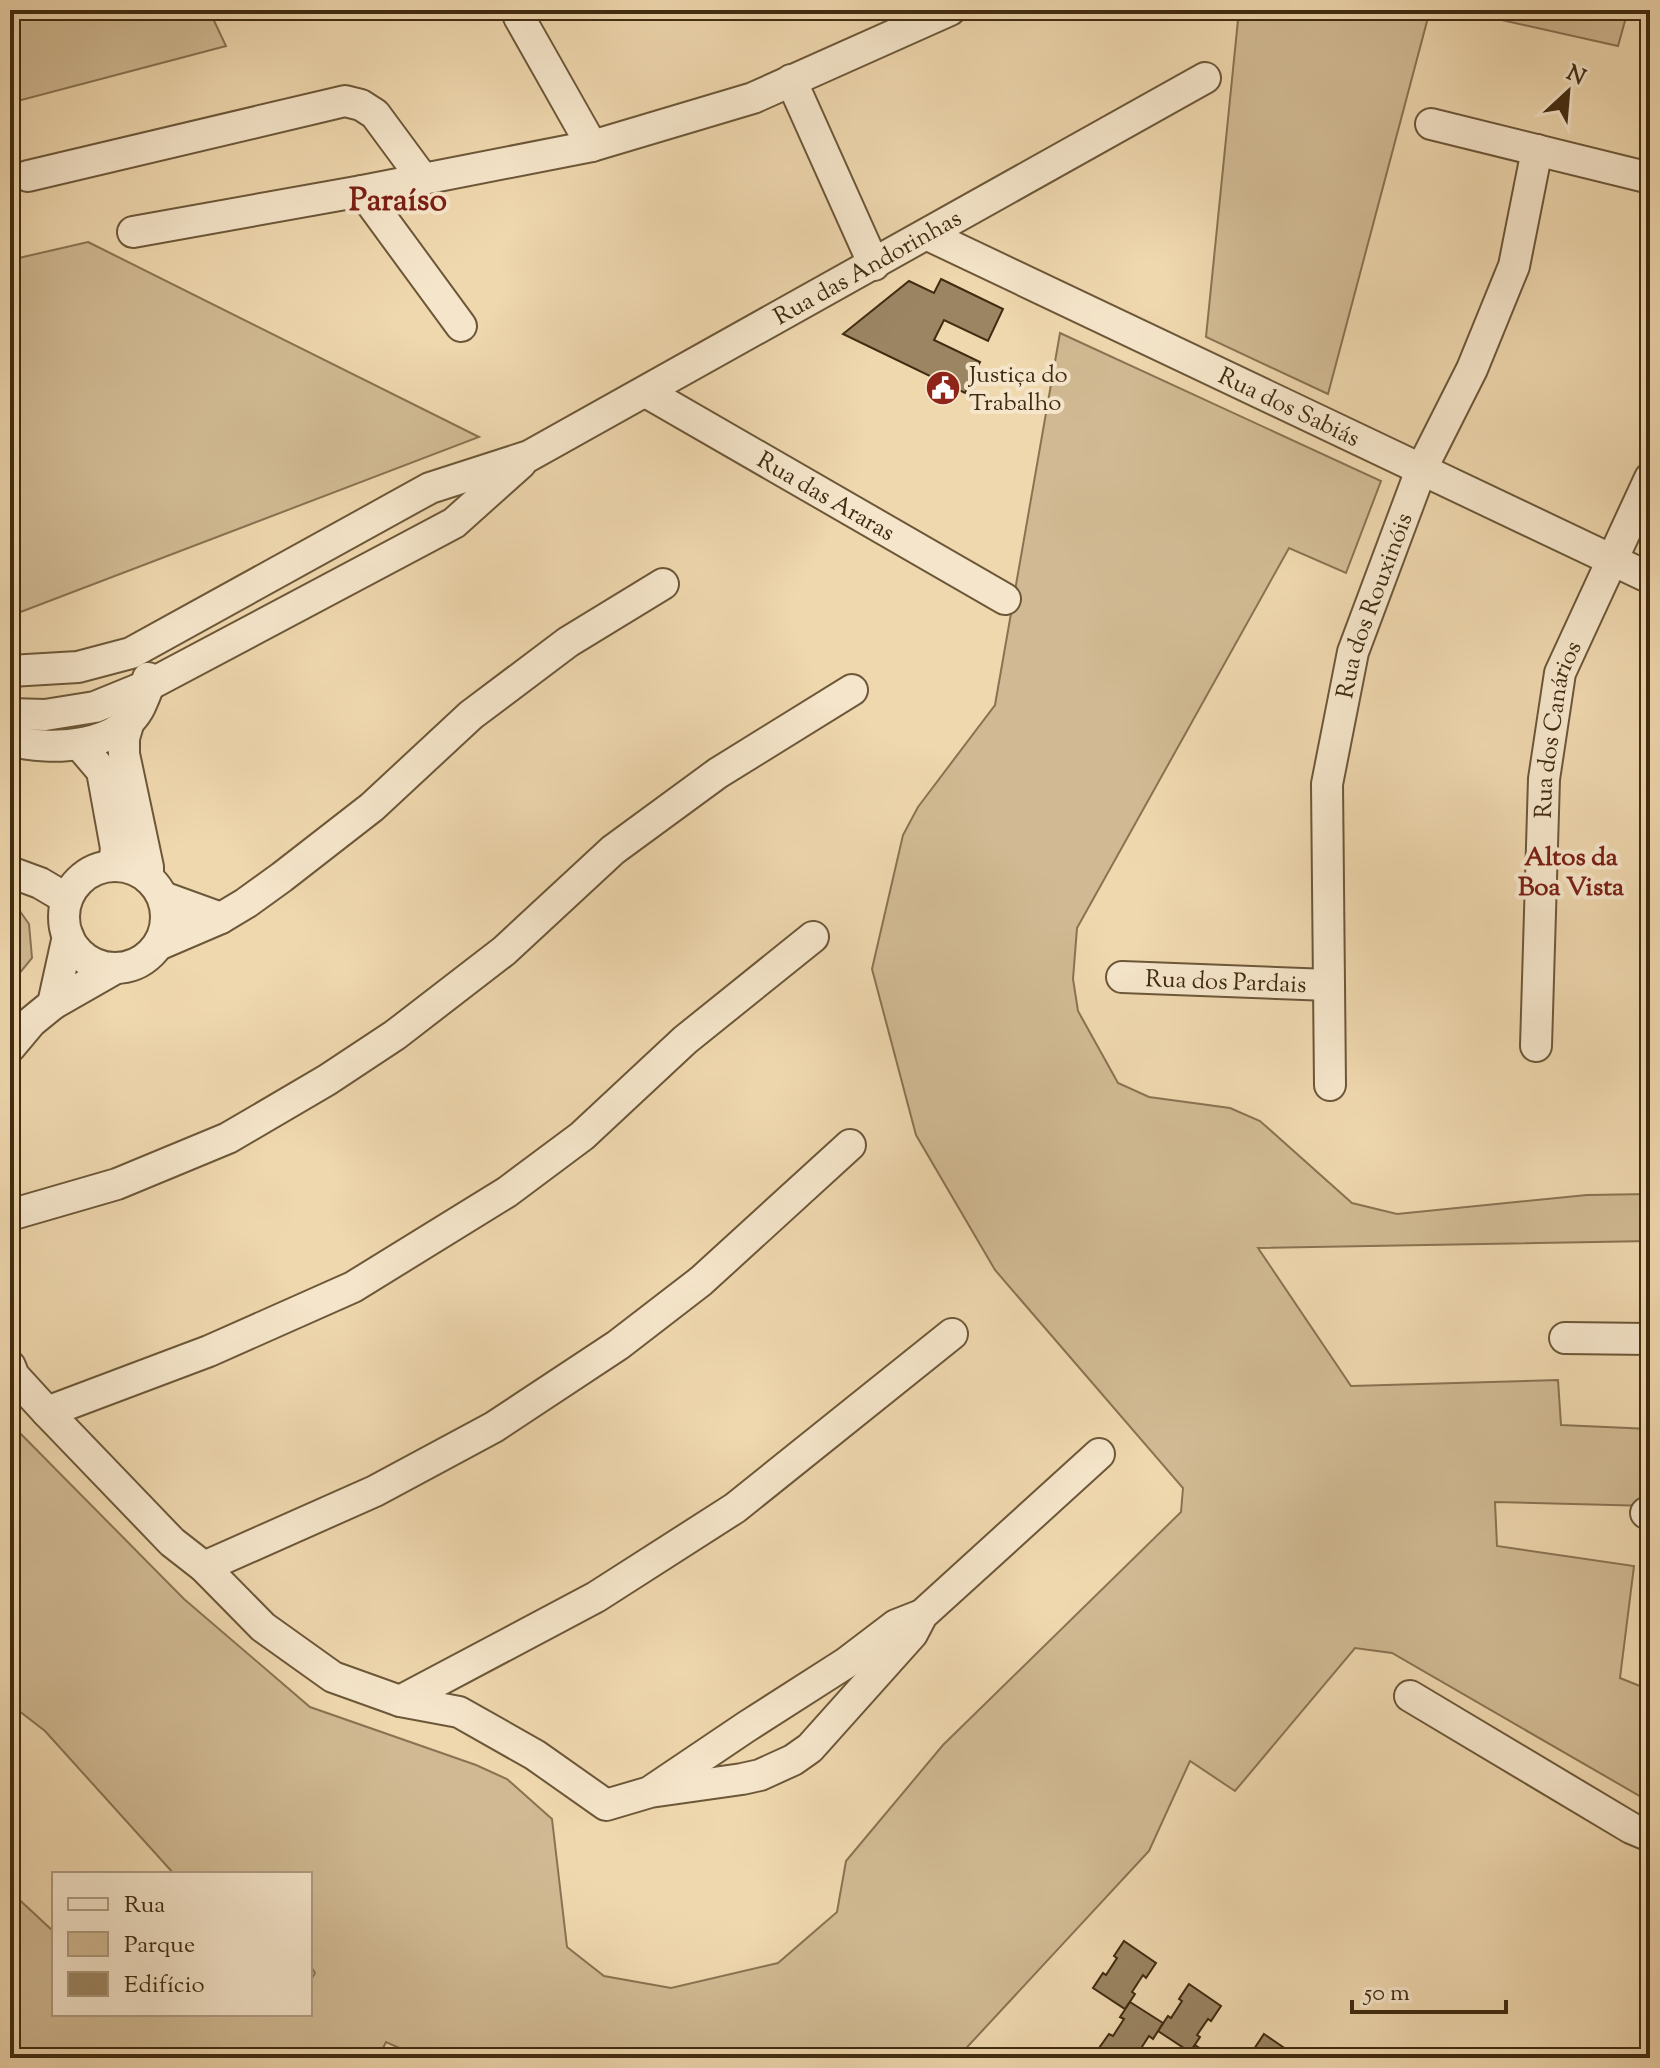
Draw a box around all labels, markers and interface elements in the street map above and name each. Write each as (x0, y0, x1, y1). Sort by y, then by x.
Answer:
north arrow (1528, 52, 1608, 132)
text: N (1561, 58, 1591, 95)
district label: Paraíso (349, 179, 447, 225)
street label: Rua das Andorinhas (768, 202, 968, 335)
place label: Justiça do Trabalho (967, 359, 1068, 421)
street label: Rua dos Sabiás (1212, 360, 1365, 457)
public building icon: Justiça do Trabalho (924, 369, 962, 407)
street label: Rua das Araras (750, 444, 900, 551)
street label: Rua dos Rouxinóis (1329, 508, 1422, 702)
street label: Rua dos Canários (1528, 636, 1592, 819)
district label: Altos da Boa Vista (1518, 840, 1624, 907)
street label: Rua dos Pardais (1145, 963, 1307, 1003)
legend (52, 1872, 312, 2016)
text: Rua (124, 1889, 165, 1923)
text: Parque (124, 1929, 195, 1963)
scale bar (1352, 1964, 1506, 2014)
text: Edifício (124, 1969, 205, 2003)
text: 50 m (1362, 1977, 1410, 2011)

